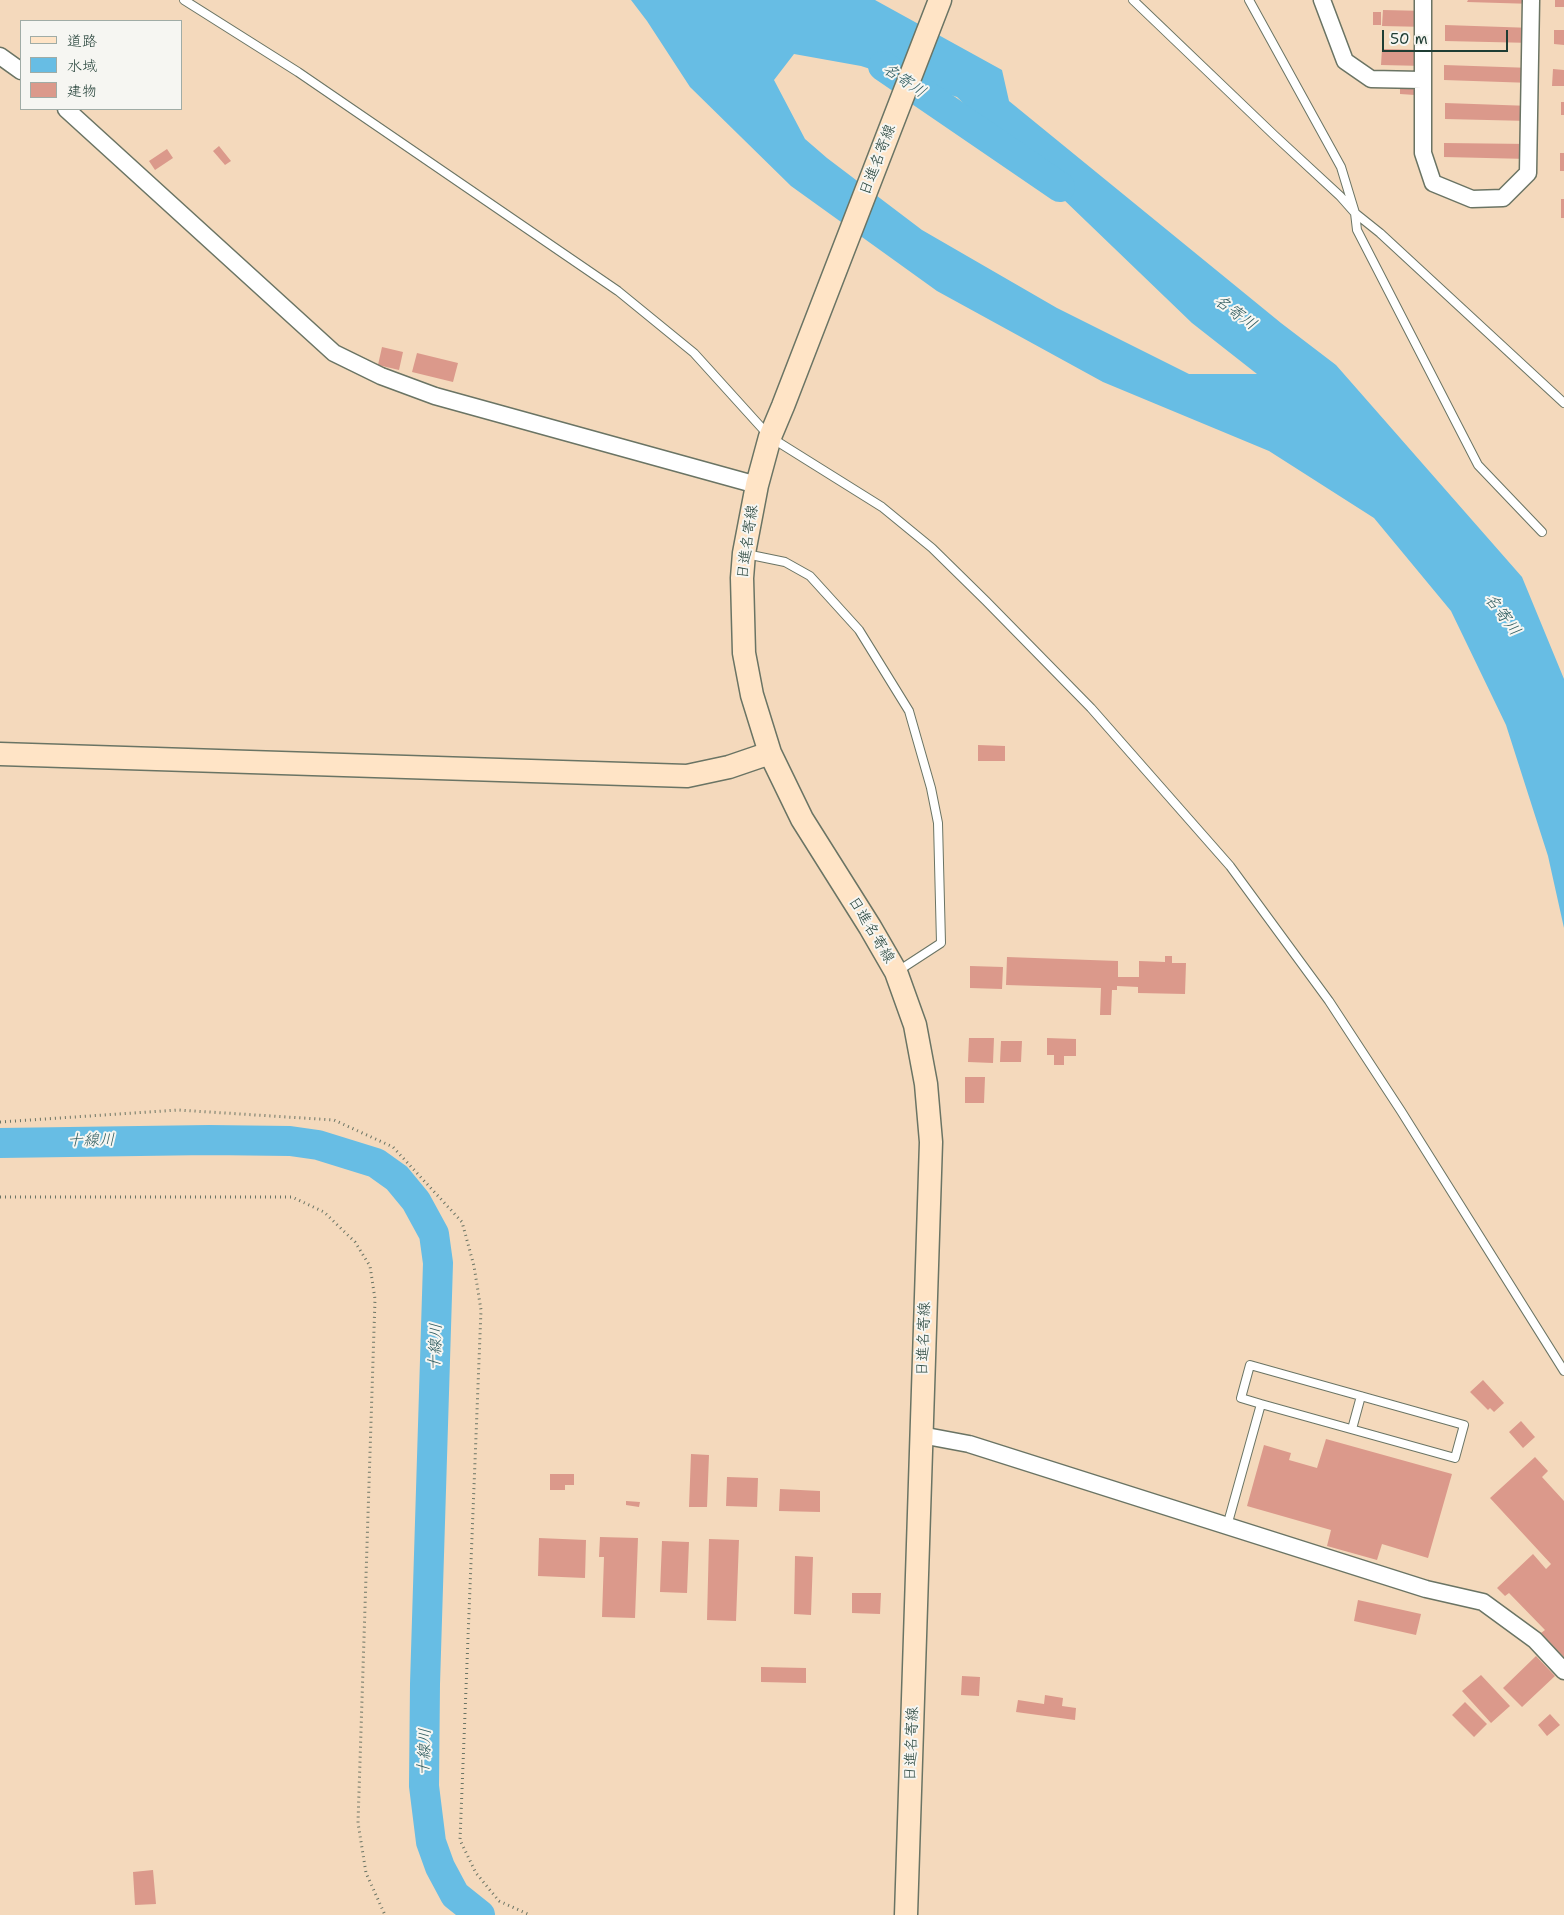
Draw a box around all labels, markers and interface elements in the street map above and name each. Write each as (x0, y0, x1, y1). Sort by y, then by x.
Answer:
legend (20, 20, 182, 110)
scale bar (1384, 20, 1510, 52)
text: 50 m (1390, 29, 1428, 49)
text: 道路 (67, 31, 97, 51)
text: 水域 (67, 56, 97, 76)
water label: 名寄川 (879, 60, 929, 102)
text: 建物 (67, 81, 97, 101)
street label: 日進名寄線 (856, 122, 900, 198)
water label: 名寄川 (1210, 291, 1260, 335)
street label: 日進名寄線 (734, 504, 762, 580)
water label: 名寄川 (1480, 590, 1524, 640)
street label: 日進名寄線 (844, 893, 898, 967)
water label: 十線川 (67, 1131, 115, 1151)
street label: 日進名寄線 (914, 1301, 934, 1377)
water label: 十線川 (426, 1323, 446, 1371)
street label: 日進名寄線 (902, 1706, 922, 1782)
water label: 十線川 (415, 1728, 435, 1776)

